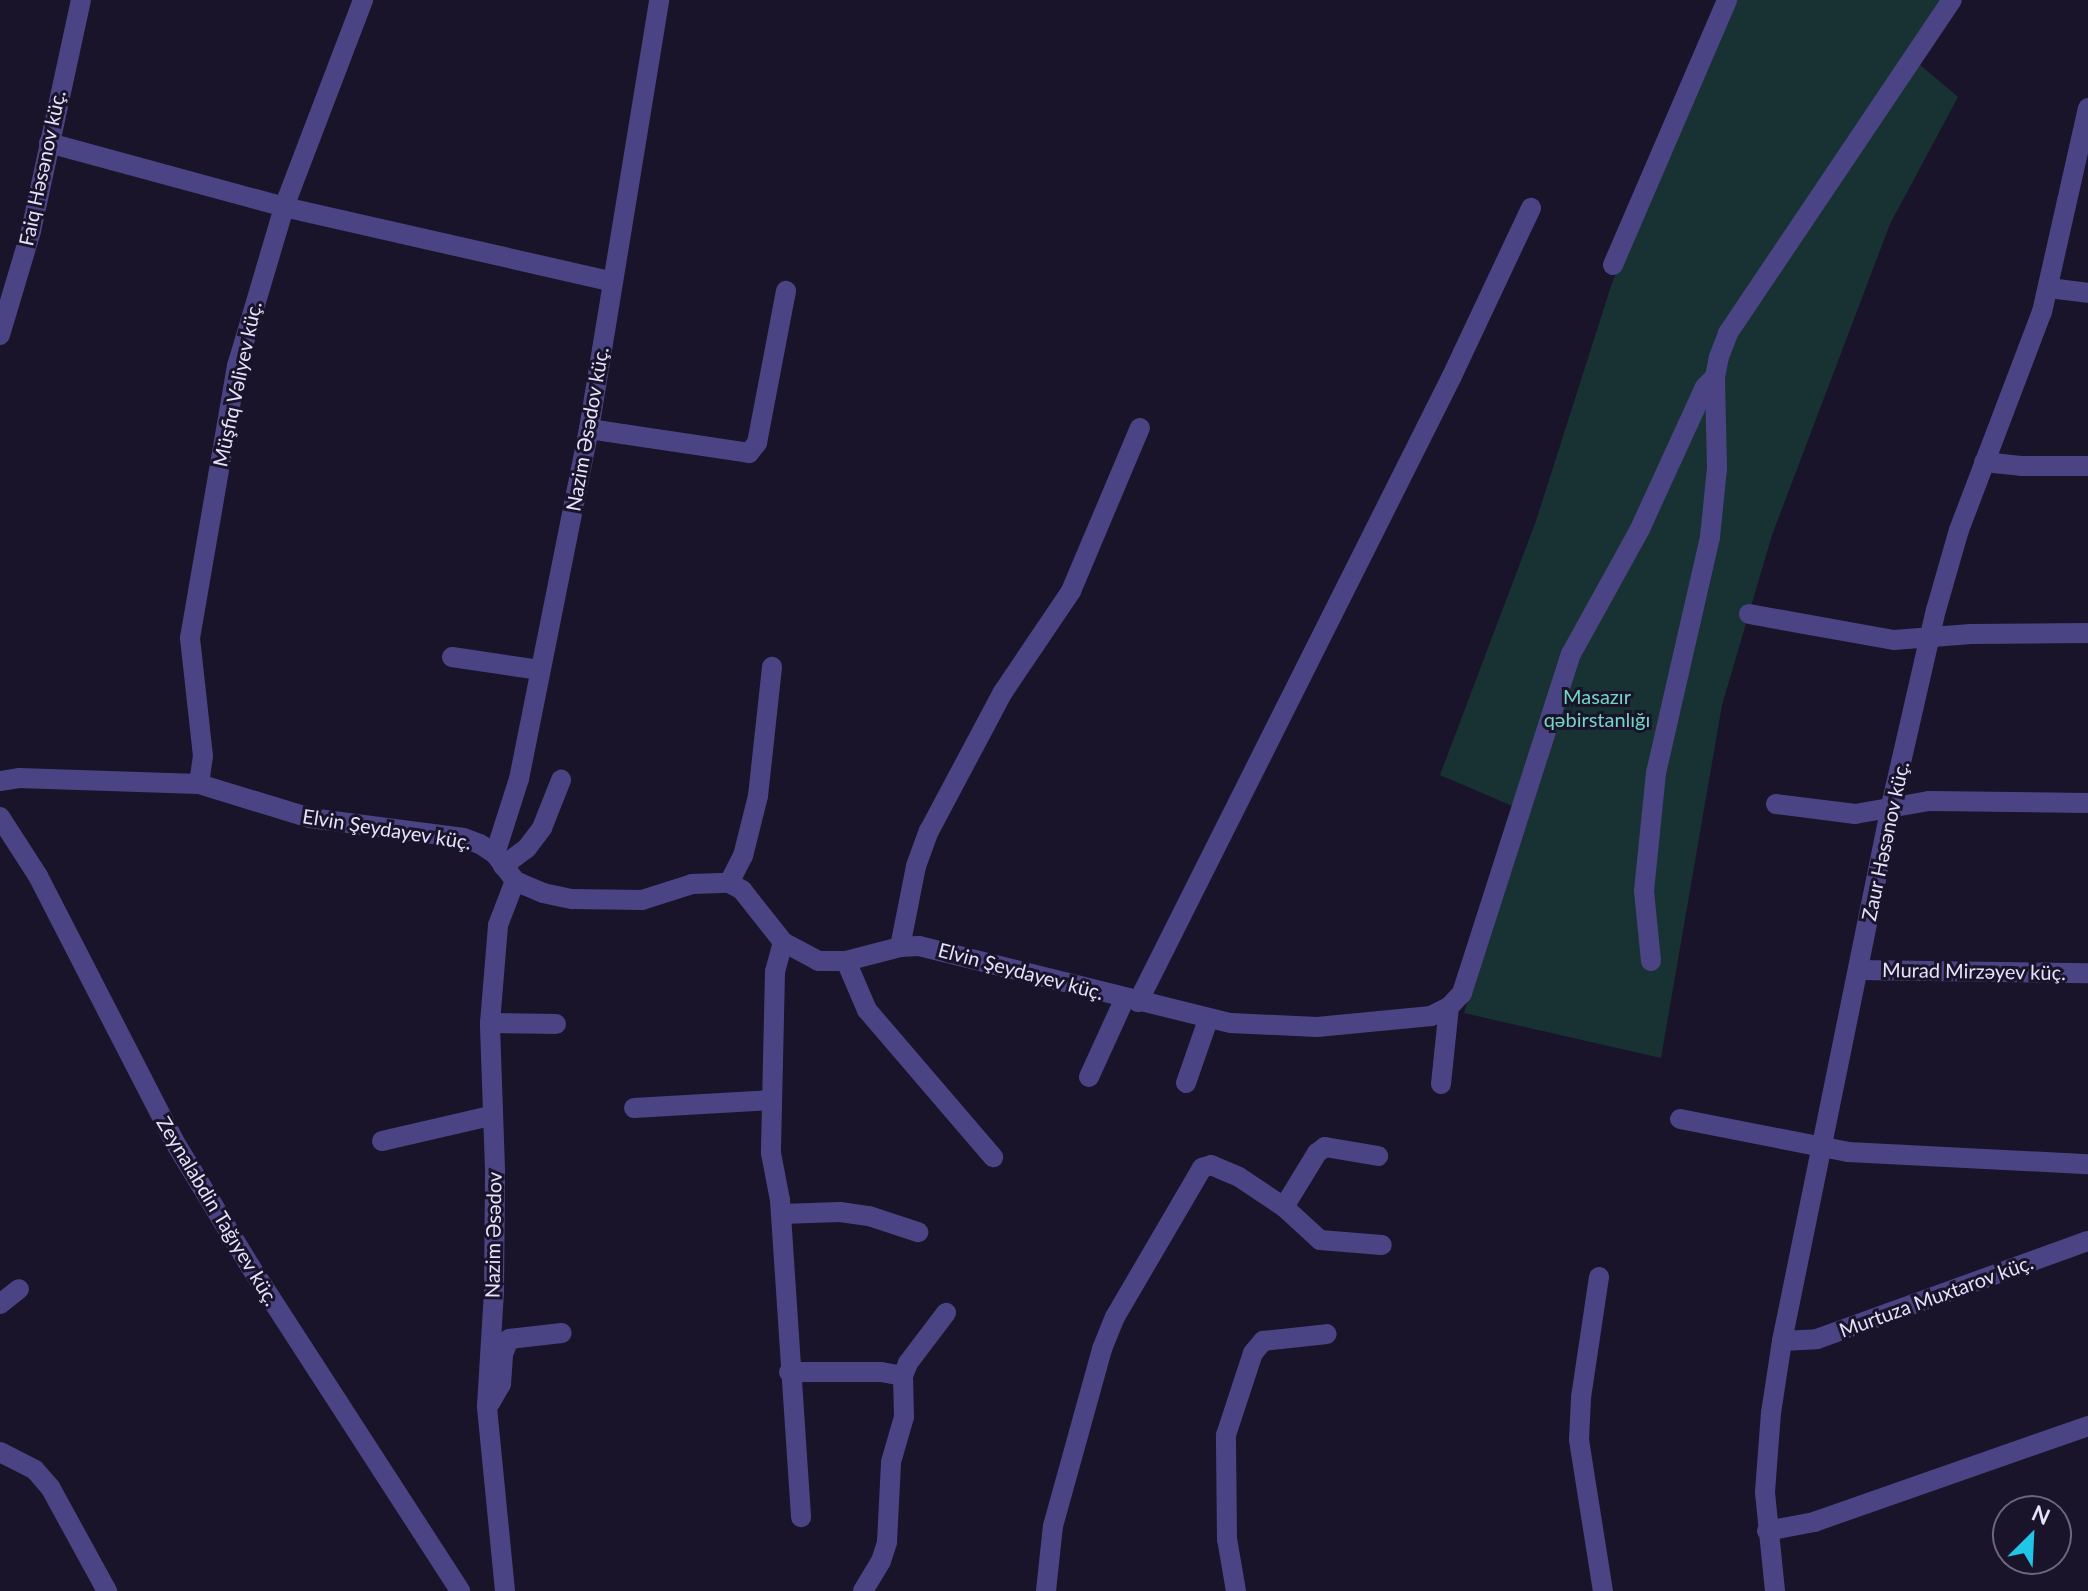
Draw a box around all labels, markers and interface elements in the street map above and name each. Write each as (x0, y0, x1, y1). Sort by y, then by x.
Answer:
street label: Faiq Həsənov küç. (14, 88, 70, 248)
street label: Müşfiq Vəliyev küç. (208, 299, 266, 469)
street label: Nazim Əsədov küç. (561, 345, 613, 513)
park label: Masazır qəbirstanlığı (1544, 684, 1650, 731)
street label: Zaur Həsənov küç. (1856, 759, 1914, 923)
street label: Elvin Şeydayev küç. (301, 804, 473, 854)
street label: Elvin Şeydayev küç. (935, 937, 1107, 1005)
street label: Murad Mirzəyev küç. (1882, 957, 2066, 985)
street label: Zeynalabdin Tağıyev küç. (152, 1112, 284, 1310)
street label: Nazim Əsədov (480, 1172, 506, 1298)
street label: Murtuza Muxtarov küç. (1836, 1250, 2036, 1342)
north arrow (1992, 1495, 2072, 1575)
text: N (2028, 1499, 2054, 1530)

